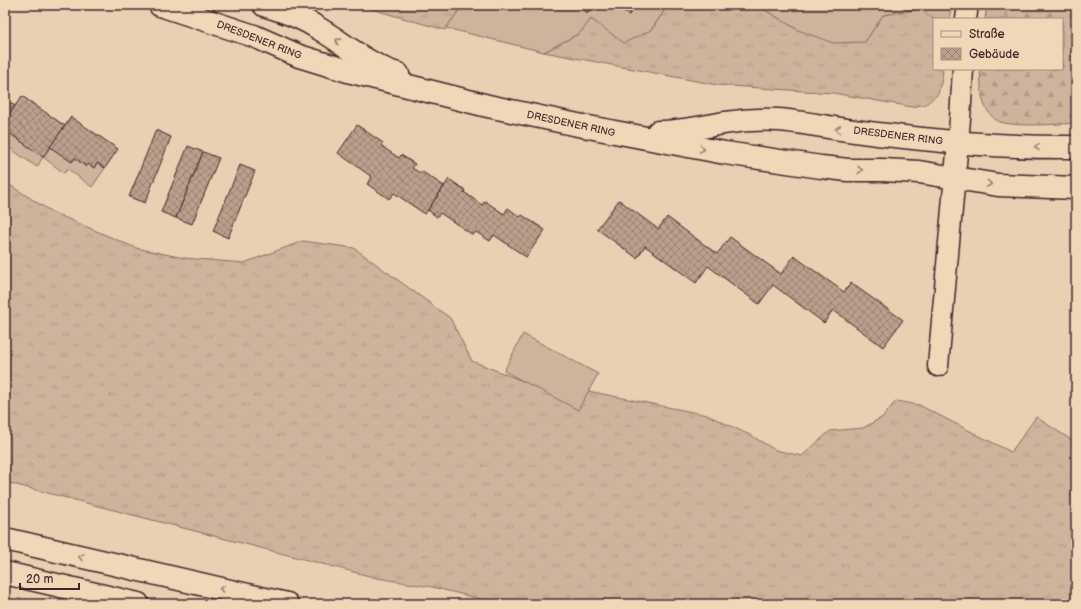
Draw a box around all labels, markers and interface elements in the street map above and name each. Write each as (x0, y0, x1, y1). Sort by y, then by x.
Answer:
street label: DRESDENER RING (215, 18, 304, 62)
legend (933, 18, 1063, 70)
text: Straße (969, 27, 1005, 42)
one-way arrow (336, 38, 343, 45)
text: Gebäude (969, 47, 1019, 62)
street label: DRESDENER RING (526, 109, 617, 139)
one-way arrow (835, 125, 841, 134)
street label: DRESDENER RING (853, 125, 944, 148)
one-way arrow (1034, 143, 1040, 151)
one-way arrow (699, 144, 705, 153)
one-way arrow (857, 166, 863, 174)
one-way arrow (986, 179, 992, 188)
one-way arrow (78, 553, 85, 561)
scale bar (20, 565, 79, 591)
text: 20 m (26, 572, 53, 587)
one-way arrow (219, 585, 226, 594)

